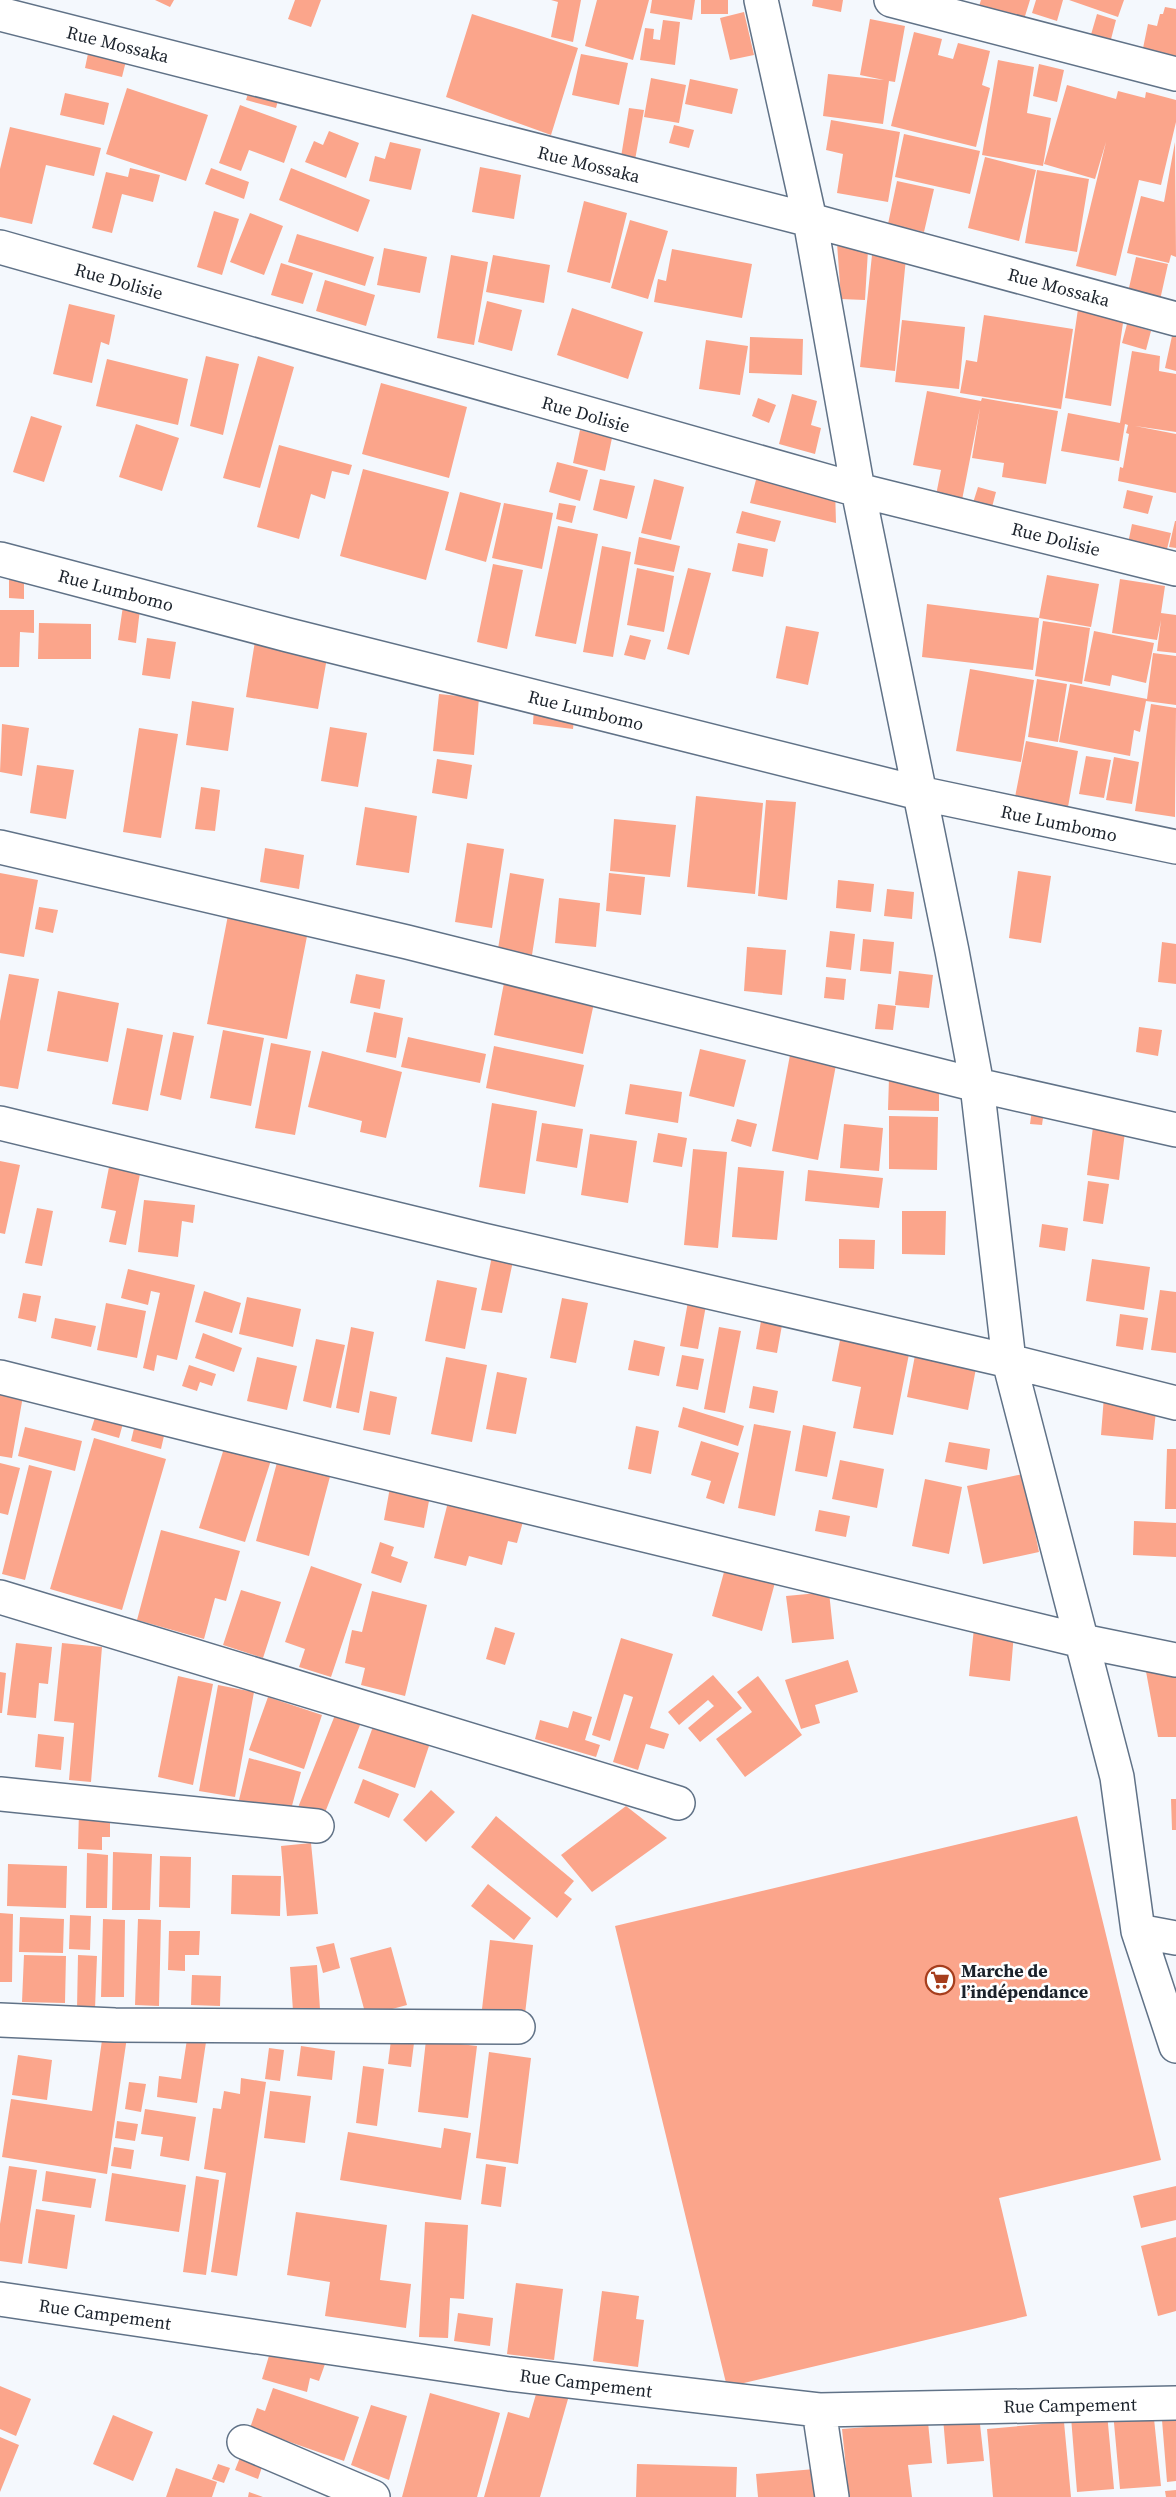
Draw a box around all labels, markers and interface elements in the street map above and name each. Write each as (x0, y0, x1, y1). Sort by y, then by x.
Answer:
street label: Rue Mossaka (64, 19, 173, 69)
street label: Rue Mossaka (535, 139, 644, 189)
street label: Rue Dolisie (72, 256, 166, 306)
street label: Rue Mossaka (1005, 261, 1114, 313)
street label: Rue Dolisie (539, 389, 633, 439)
street label: Rue Dolisie (1009, 516, 1103, 562)
street label: Rue Lumbomo (55, 563, 177, 617)
street label: Rue Lumbomo (525, 684, 647, 736)
street label: Rue Lumbomo (998, 798, 1120, 848)
place label: Marche de l’indépendance (961, 1958, 1088, 2004)
supermarket icon: Marche de l’indépendance (924, 1964, 956, 1996)
street label: Rue Campement (37, 2292, 173, 2336)
street label: Rue Campement (518, 2362, 654, 2404)
street label: Rue Campement (1003, 2391, 1137, 2419)

